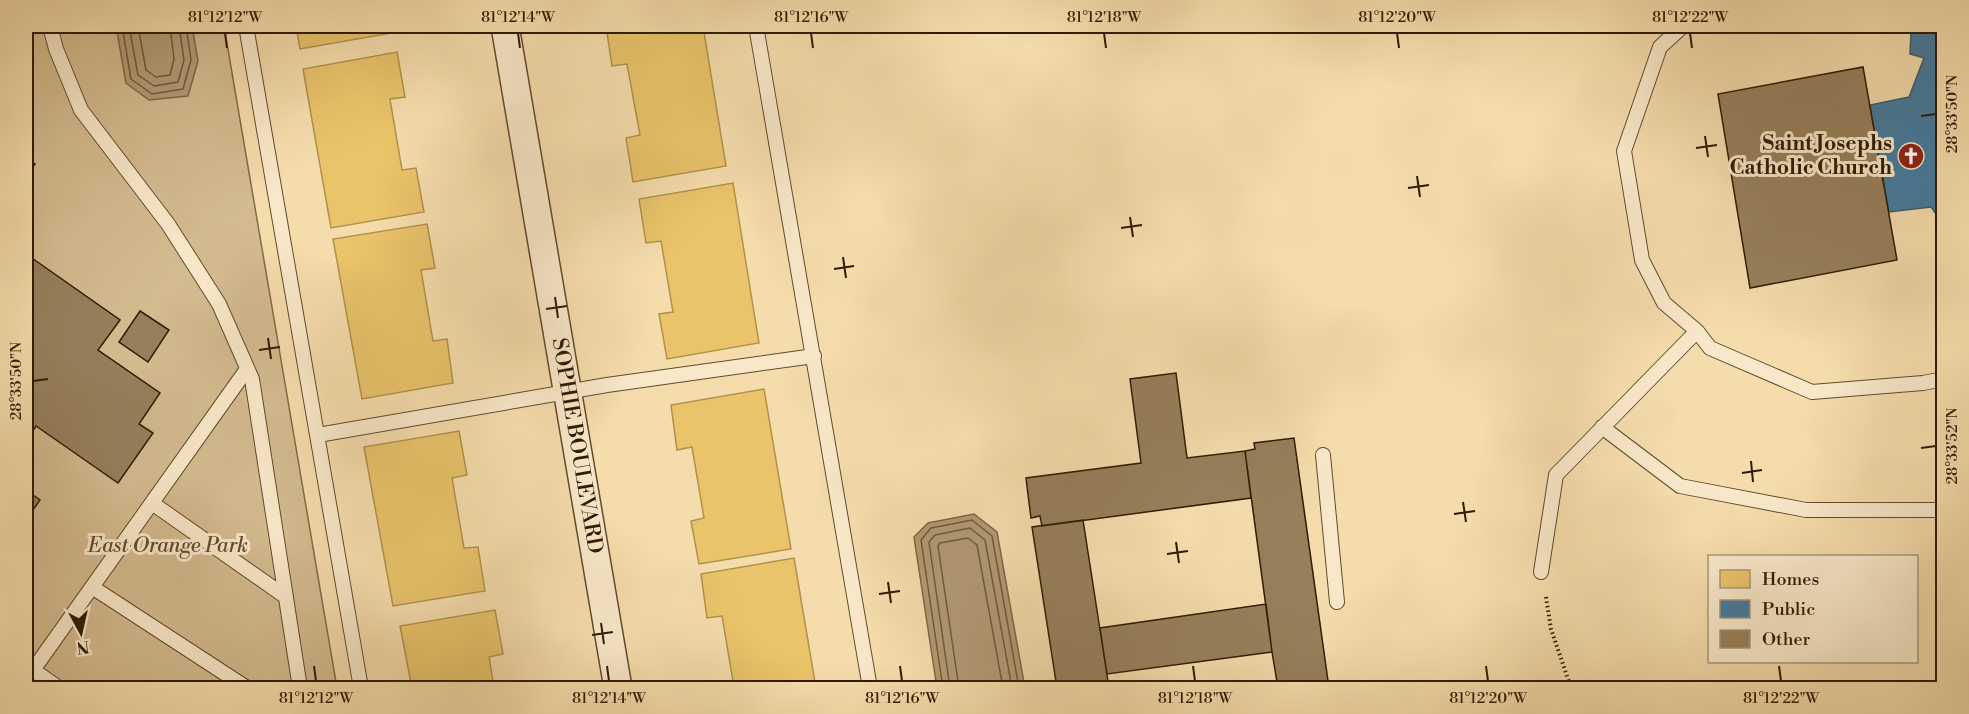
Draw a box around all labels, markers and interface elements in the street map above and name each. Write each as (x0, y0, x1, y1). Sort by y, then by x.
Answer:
text: 81°12'12"W (188, 8, 263, 27)
text: 81°12'14"W (481, 8, 555, 27)
text: 81°12'16"W (774, 8, 848, 27)
text: 81°12'18"W (1067, 8, 1142, 27)
text: 81°12'20"W (1358, 8, 1436, 27)
text: 81°12'22"W (1652, 8, 1728, 27)
text: 28°33'50"N (1943, 75, 1962, 153)
place label: Saint Josephs Catholic Church (1729, 131, 1892, 181)
church icon: Saint Josephs Catholic Church (1896, 141, 1926, 171)
street label: SOPHIE BOULEVARD (546, 336, 608, 556)
text: 28°33'50"N (7, 342, 26, 420)
text: 28°33'52"N (1943, 407, 1962, 485)
park label: East Orange Park (87, 533, 248, 559)
legend (1708, 555, 1918, 663)
text: Homes (1762, 568, 1819, 591)
text: Public (1762, 598, 1815, 621)
north arrow (51, 603, 111, 663)
text: Other (1762, 628, 1810, 651)
text: N (75, 636, 91, 658)
text: 81°12'12"W (279, 689, 354, 708)
text: 81°12'14"W (572, 689, 646, 708)
text: 81°12'16"W (865, 689, 939, 708)
text: 81°12'18"W (1158, 689, 1233, 708)
text: 81°12'20"W (1449, 689, 1527, 708)
text: 81°12'22"W (1743, 689, 1819, 708)

